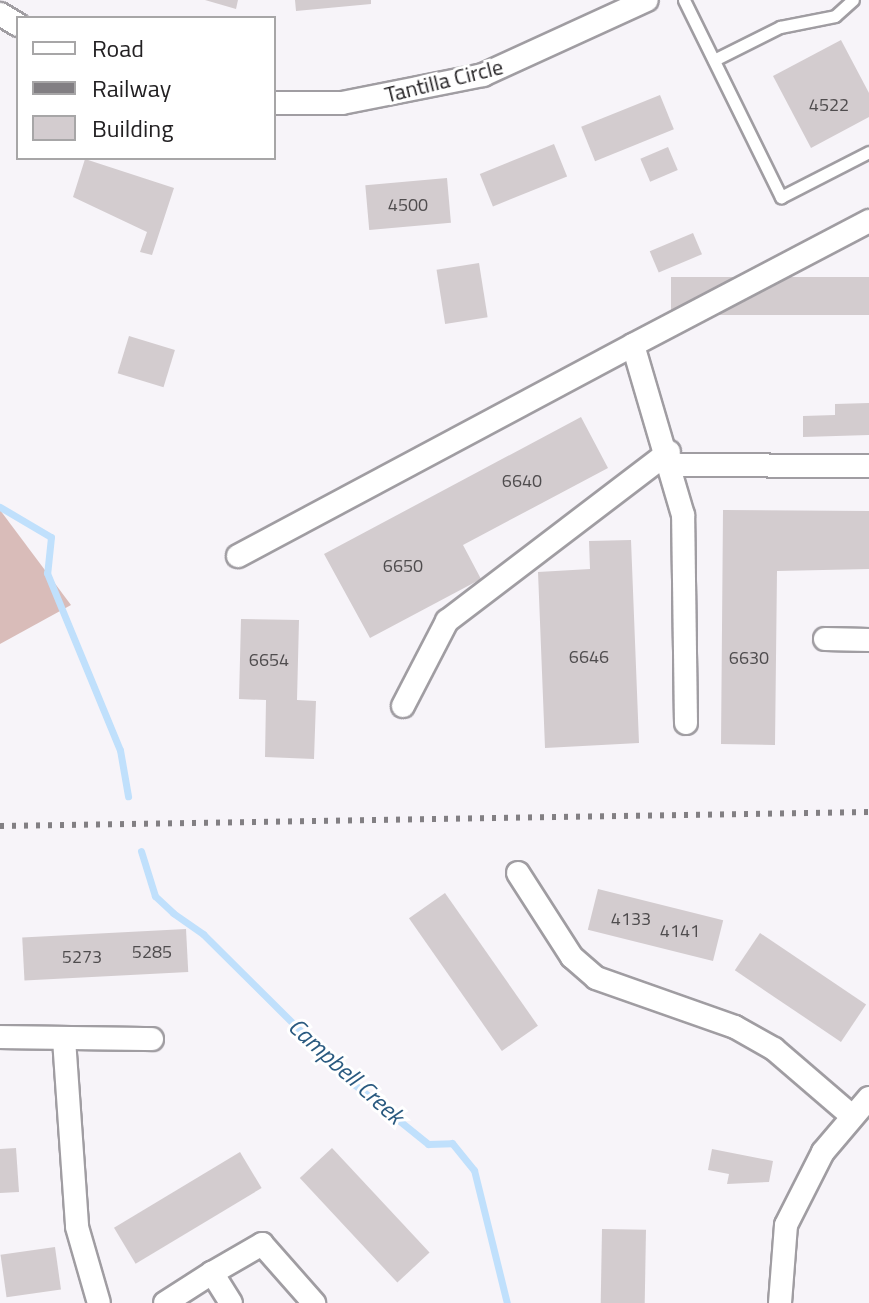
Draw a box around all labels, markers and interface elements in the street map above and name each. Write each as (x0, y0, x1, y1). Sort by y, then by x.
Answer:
legend (16, 16, 276, 160)
text: Road (92, 30, 144, 66)
street label: Tantilla Circle (382, 54, 506, 108)
text: Railway (92, 70, 171, 106)
house number: 4522 (809, 94, 849, 116)
text: Building (92, 110, 174, 146)
house number: 4500 (388, 194, 428, 216)
house number: 6640 (502, 470, 542, 492)
house number: 6650 (383, 555, 423, 577)
house number: 6646 (569, 646, 609, 668)
house number: 6630 (729, 647, 769, 669)
house number: 6654 (249, 649, 289, 671)
house number: 4133 (611, 908, 651, 930)
house number: 4141 (660, 920, 700, 942)
house number: 5285 (132, 941, 172, 963)
house number: 5273 (62, 946, 102, 968)
water label: Campbell Creek (282, 1012, 410, 1130)

